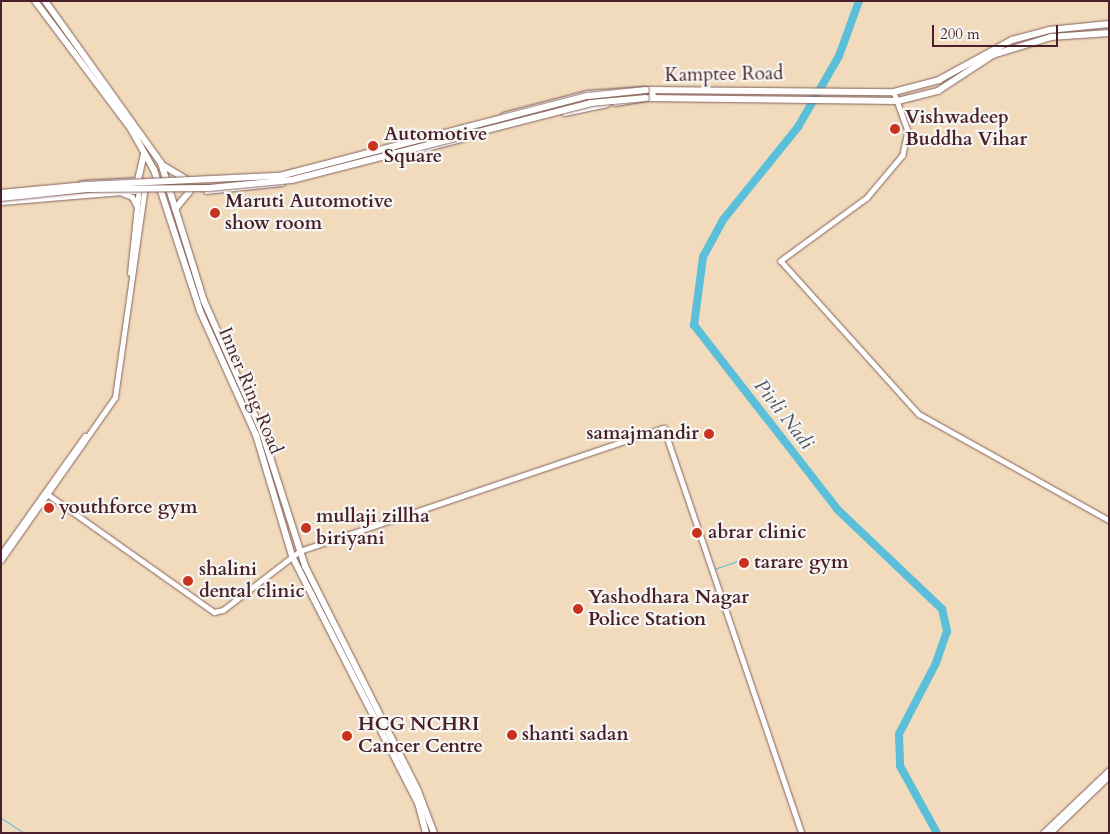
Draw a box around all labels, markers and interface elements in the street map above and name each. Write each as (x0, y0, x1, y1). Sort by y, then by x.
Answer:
scale bar (935, 15, 1061, 47)
text: 200 m (940, 24, 980, 44)
street label: Kamptee Road (664, 63, 784, 87)
place label: Vishwadeep Buddha Vihar (905, 107, 1027, 151)
marker: Vishwadeep Buddha Vihar (889, 123, 901, 135)
place label: Automotive Square (384, 124, 487, 168)
marker: Automotive Square (366, 139, 380, 153)
place label: Maruti Automotive show room (225, 191, 393, 235)
marker: Maruti Automotive show room (209, 207, 221, 219)
street label: Inner Ring Road (213, 324, 287, 458)
water label: Pivli Nadi (749, 374, 819, 454)
place label: samajmandir (586, 423, 699, 445)
marker: samajmandir (703, 428, 715, 440)
place label: youthforce gym (59, 497, 197, 519)
marker: youthforce gym (43, 502, 55, 514)
place label: mullaji zillha biriyani (316, 506, 430, 550)
marker: mullaji zillha biriyani (300, 522, 312, 534)
place label: abrar clinic (708, 522, 806, 544)
marker: abrar clinic (690, 526, 704, 540)
place label: tarare gym (754, 552, 849, 574)
marker: tarare gym (738, 557, 750, 569)
place label: shalini dental clinic (199, 559, 305, 603)
marker: shalini dental clinic (181, 574, 195, 588)
place label: Yashodhara Nagar Police Station (588, 587, 749, 631)
marker: Yashodhara Nagar Police Station (572, 603, 584, 615)
place label: HCG NCHRI Cancer Centre (358, 714, 483, 758)
place label: shanti sadan (522, 724, 629, 746)
marker: HCG NCHRI Cancer Centre (340, 729, 354, 743)
marker: shanti sadan (506, 729, 518, 741)

